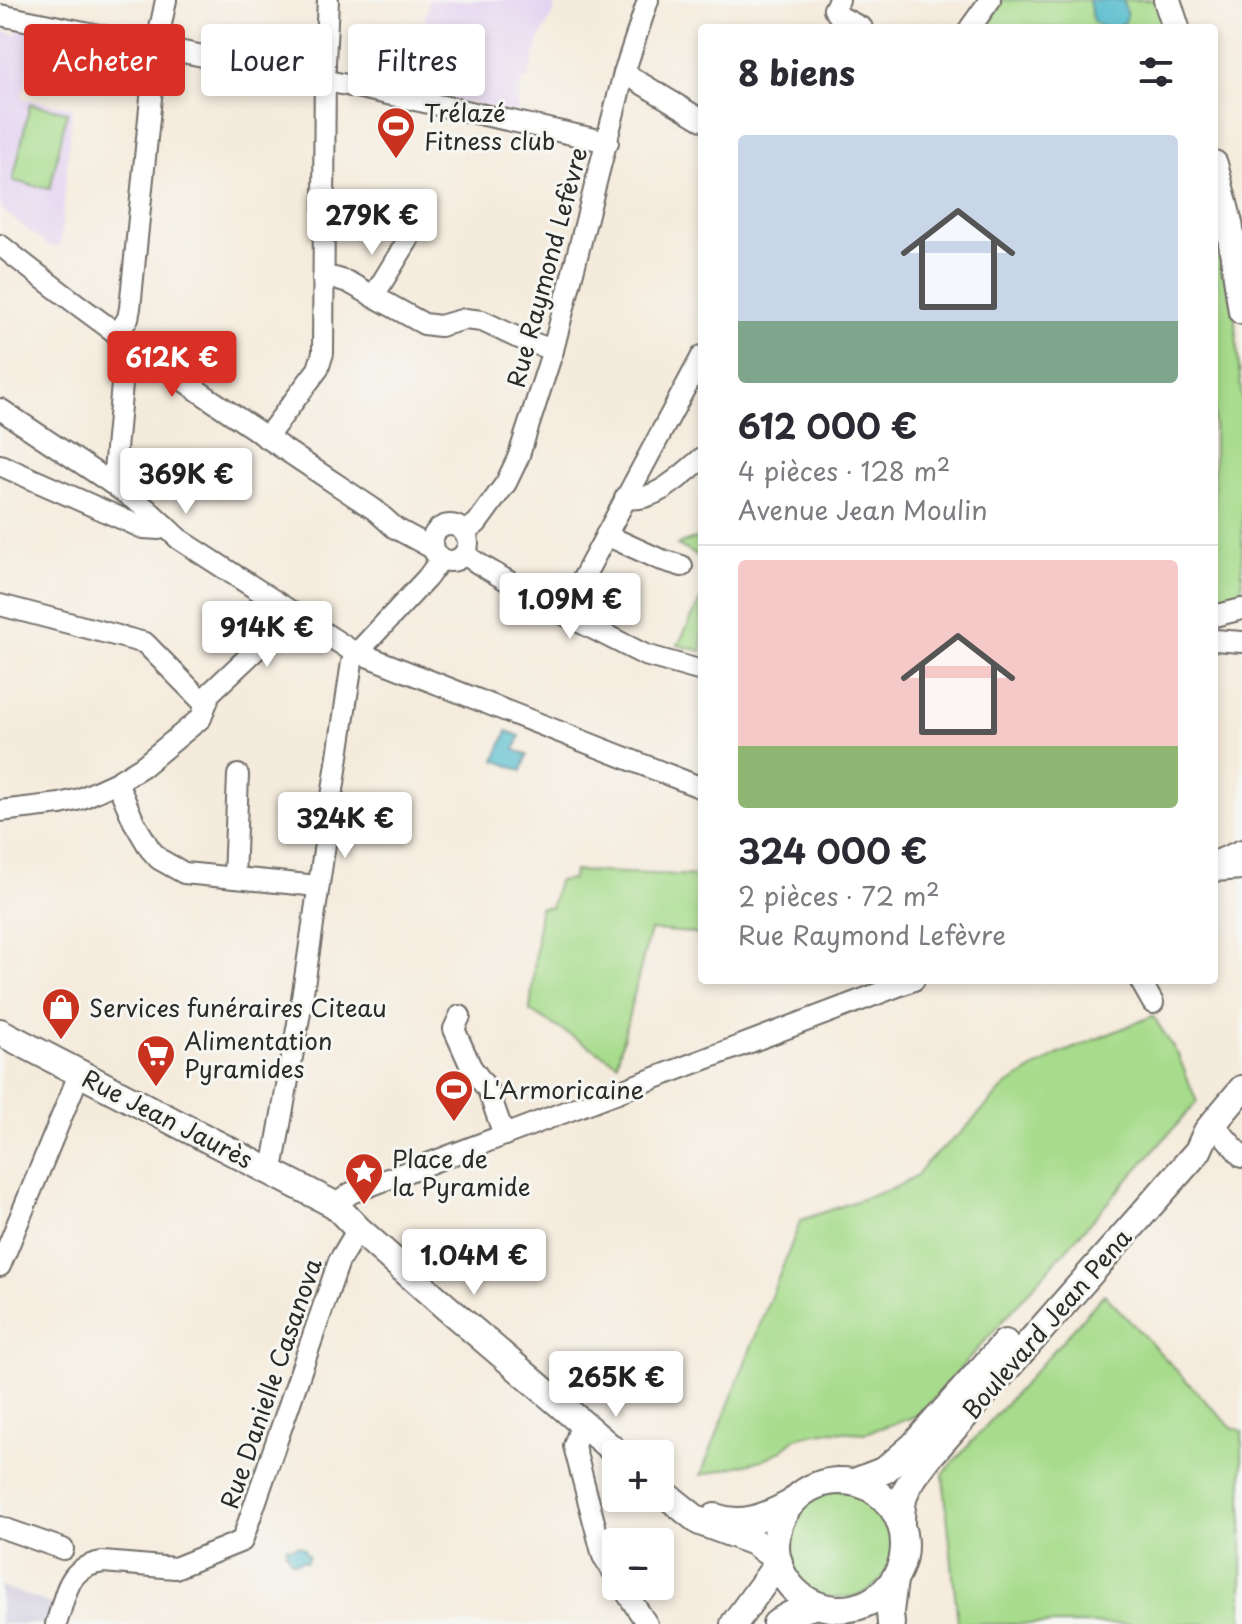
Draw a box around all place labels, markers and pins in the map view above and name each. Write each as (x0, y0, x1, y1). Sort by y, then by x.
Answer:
place label: Trélazé Fitness club (424, 94, 555, 158)
sports icon: Trélazé Fitness club (375, 105, 417, 160)
pin: 279K € (307, 189, 437, 257)
pin: 612K € (107, 331, 237, 399)
pin: 369K € (121, 448, 251, 516)
pin: 1.09M € (496, 573, 644, 641)
pin: 914K € (202, 601, 332, 669)
pin: 324K € (280, 792, 410, 860)
shop icon: Services funéraires Citeau (40, 986, 82, 1041)
place label: Services funéraires Citeau (89, 989, 387, 1025)
place label: Alimentation Pyramides (184, 1022, 332, 1086)
supermarket icon: Alimentation Pyramides (135, 1033, 177, 1088)
sports icon: L'Armoricaine (433, 1068, 475, 1123)
place label: L'Armoricaine (482, 1071, 644, 1107)
place label: Place de la Pyramide (392, 1140, 530, 1204)
place icon: Place de la Pyramide (343, 1151, 385, 1206)
pin: 1.04M € (400, 1229, 548, 1297)
pin: 265K € (551, 1351, 681, 1419)

